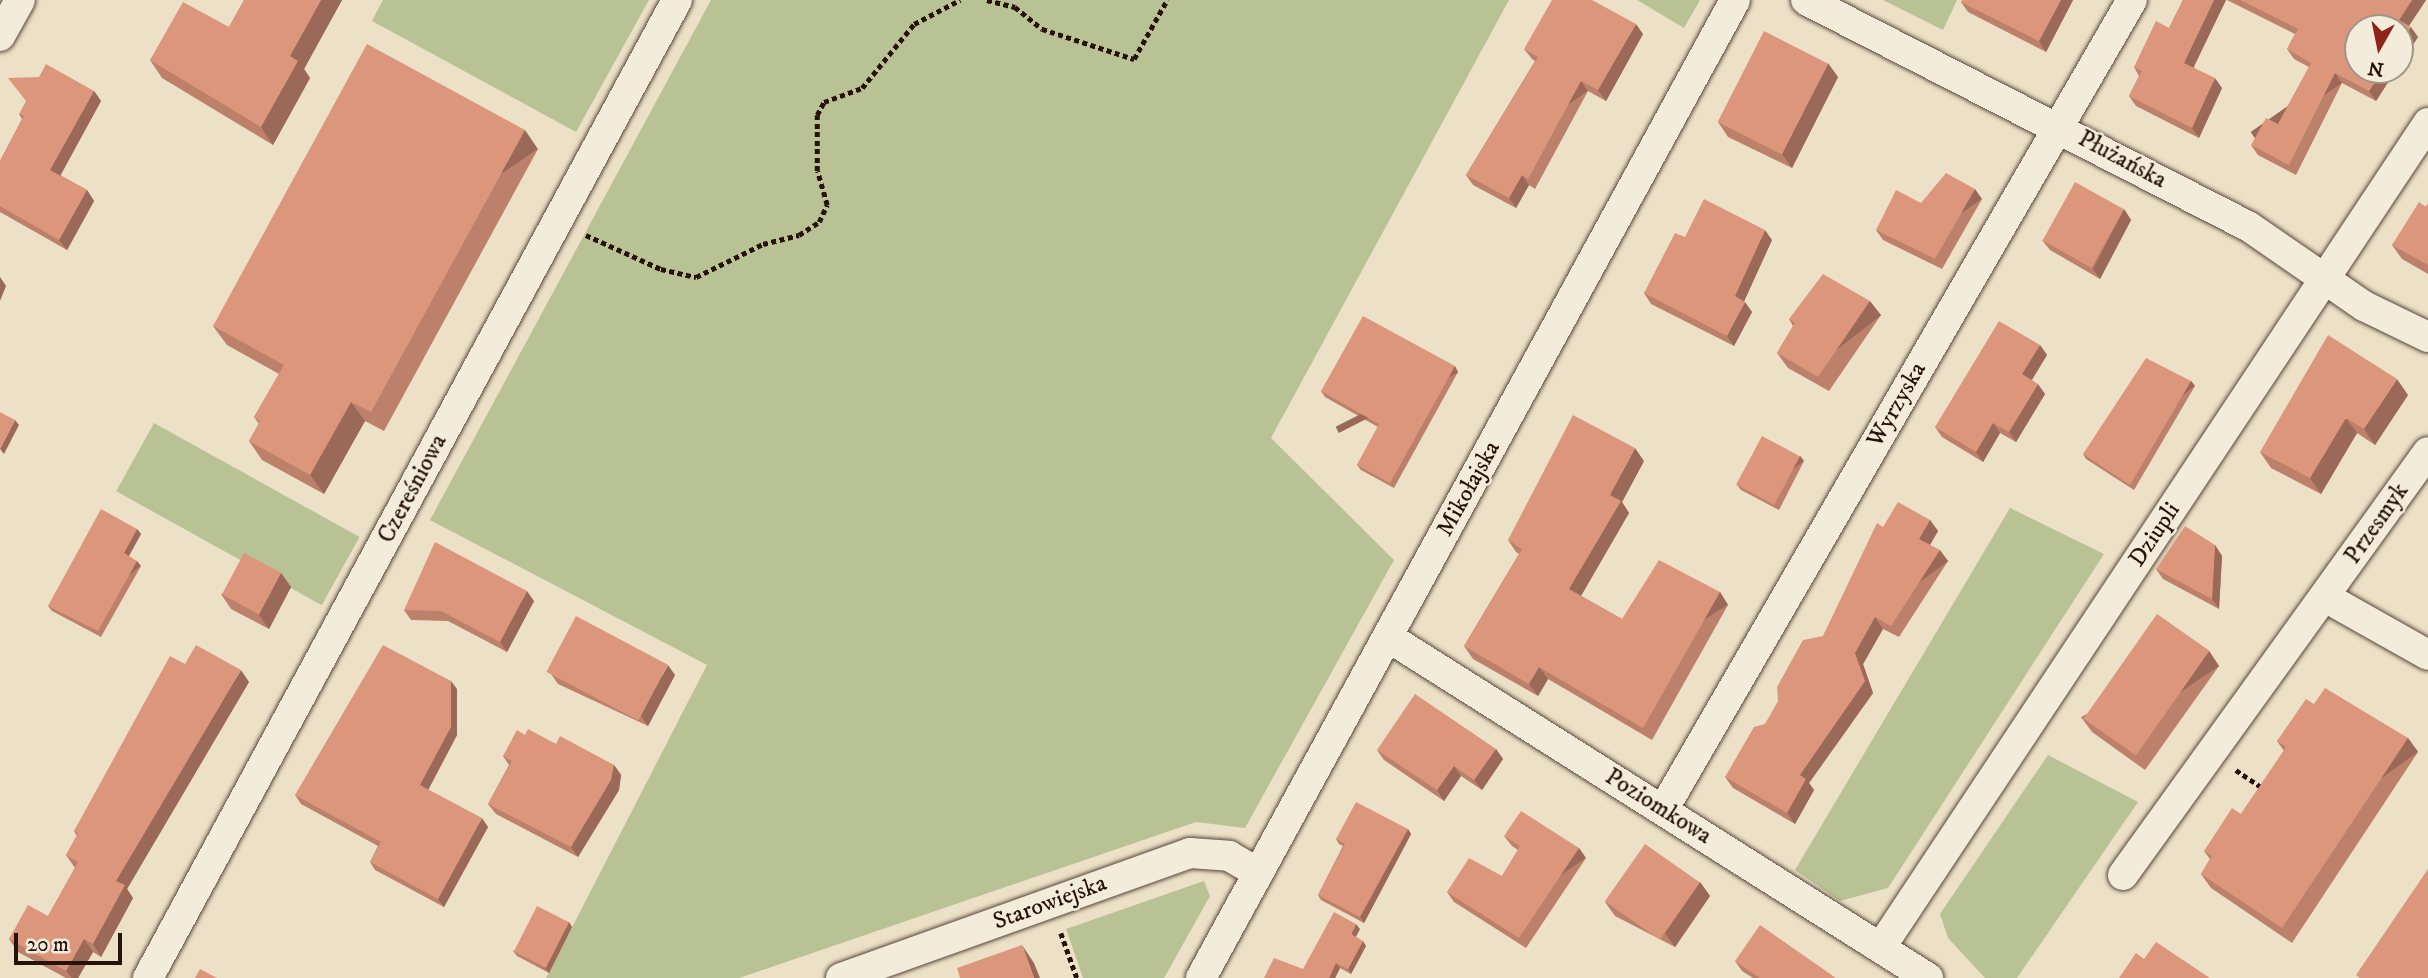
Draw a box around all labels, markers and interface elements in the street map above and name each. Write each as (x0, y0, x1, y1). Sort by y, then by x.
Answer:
north arrow (2344, 14, 2414, 84)
text: N (2366, 56, 2385, 81)
street label: Płużańska (2073, 125, 2171, 195)
street label: Wyrzyska (1861, 357, 1933, 453)
street label: Czereśniowa (372, 430, 454, 548)
street label: Mikołajska (1431, 436, 1507, 542)
street label: Przesmyk (2339, 478, 2415, 570)
street label: Dziupli (2123, 497, 2187, 573)
street label: Poziomkowa (1599, 763, 1717, 851)
street label: Starowiejska (989, 869, 1111, 937)
scale bar (18, 918, 126, 962)
text: 20 m (27, 932, 69, 958)

